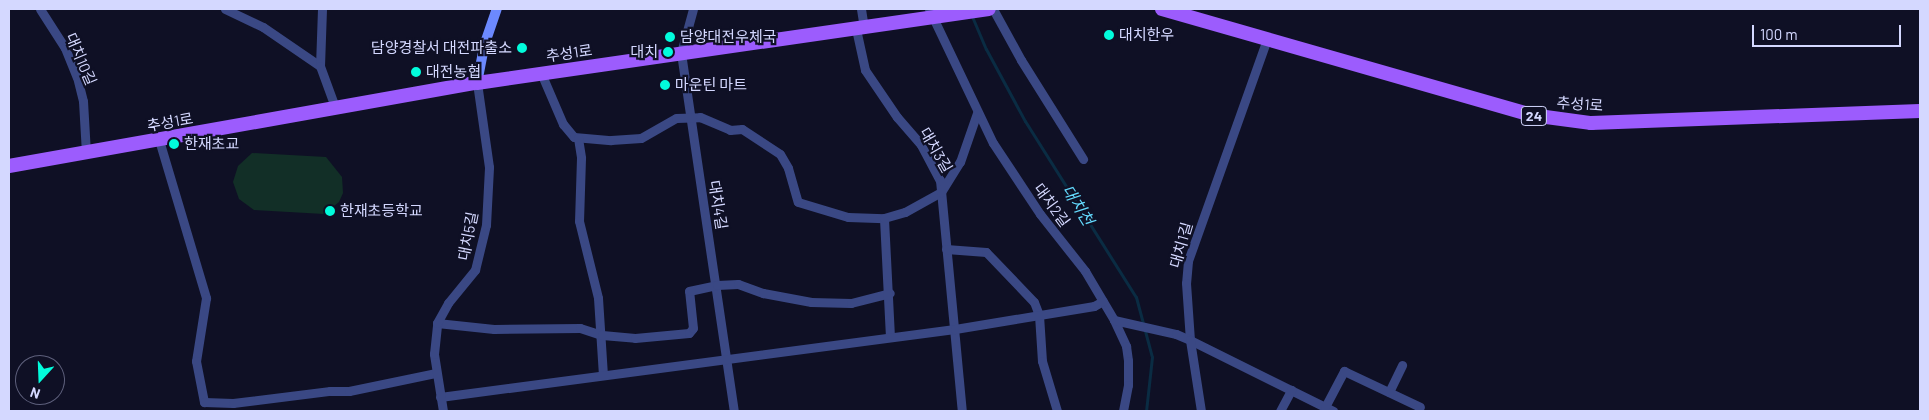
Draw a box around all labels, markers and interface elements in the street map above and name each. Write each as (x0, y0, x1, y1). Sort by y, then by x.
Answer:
scale bar (1754, 15, 1903, 47)
text: 100 m (1760, 25, 1798, 43)
place label: 대치한우 (1119, 26, 1174, 44)
place label: 담양대전우체국 (680, 28, 777, 46)
marker: 대치한우 (1103, 29, 1115, 41)
street label: 대치10길 (62, 30, 100, 88)
marker: 담양대전우체국 (664, 31, 676, 43)
place label: 담양경찰서 대전파출소 (371, 39, 512, 57)
street label: 추성1로 (545, 41, 593, 65)
marker: 담양경찰서 대전파출소 (516, 42, 528, 54)
place label: 대치 (630, 43, 658, 61)
marker: 대치 (662, 46, 674, 58)
place label: 대전농협 (426, 63, 481, 81)
marker: 대전농협 (410, 66, 422, 78)
place label: 마운틴 마트 (675, 76, 747, 94)
marker: 마운틴 마트 (659, 79, 671, 91)
street label: 추성1로 (1556, 93, 1604, 115)
road number: 24 (1520, 104, 1548, 128)
street label: 추성1로 (145, 109, 195, 135)
street label: 대치3길 (916, 124, 956, 176)
place label: 한재초교 (184, 135, 239, 153)
marker: 한재초교 (168, 138, 180, 150)
street label: 대치4길 (705, 179, 731, 231)
street label: 대치2길 (1030, 180, 1074, 230)
water label: 대치천 (1058, 181, 1098, 229)
place label: 한재초등학교 (340, 202, 423, 220)
marker: 한재초등학교 (324, 205, 336, 217)
street label: 대치5길 (454, 210, 482, 262)
street label: 대치1길 (1166, 220, 1196, 270)
north arrow (15, 355, 65, 405)
text: N (28, 384, 42, 403)

